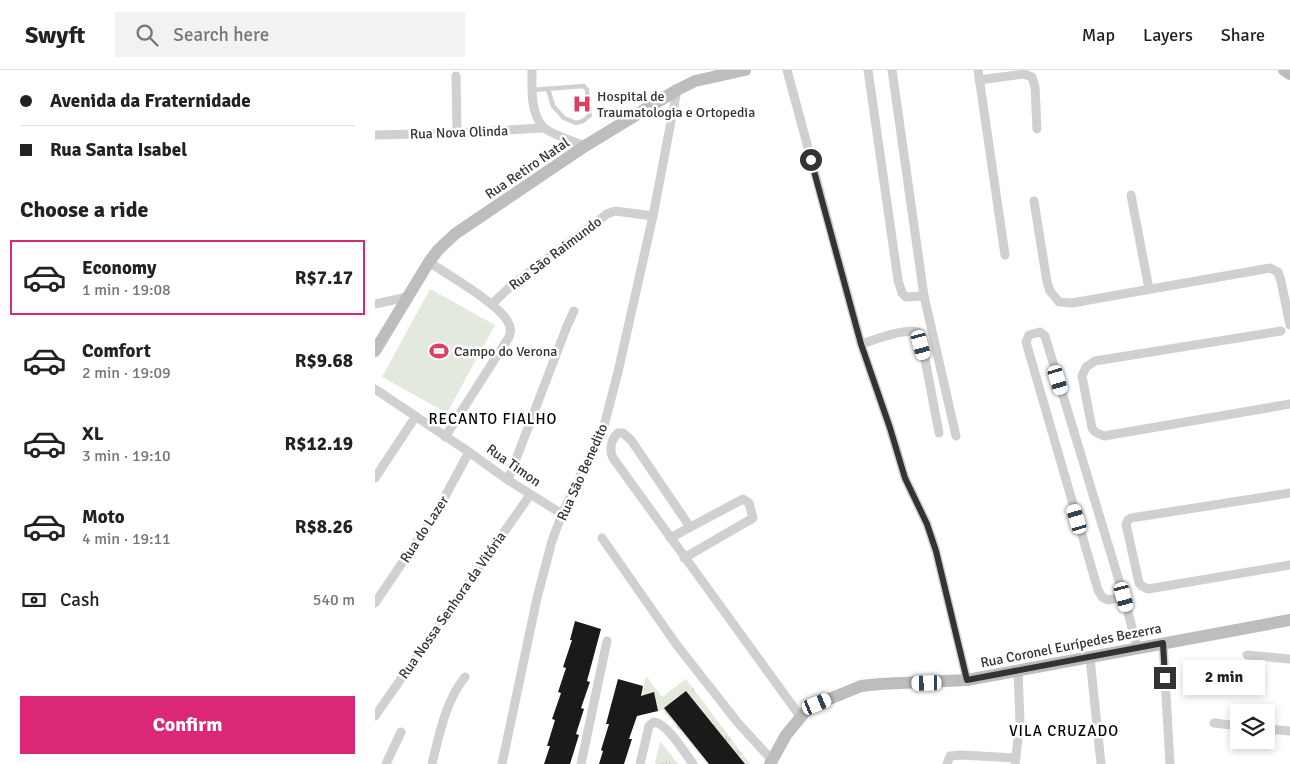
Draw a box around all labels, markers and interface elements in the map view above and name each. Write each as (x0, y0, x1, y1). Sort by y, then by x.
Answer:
search box (115, 12, 465, 57)
text: Swyft (25, 20, 85, 50)
icon: search (133, 21, 161, 49)
text: Search here (173, 23, 269, 47)
text: Map (1082, 24, 1115, 46)
text: Layers (1143, 24, 1193, 46)
text: Share (1221, 24, 1265, 46)
place label: Hospital de Traumatologia e Ortopedia (597, 88, 755, 121)
text: Avenida da Fraternidade (50, 89, 251, 113)
hospital icon: Hospital de Traumatologia e Ortopedia (571, 93, 593, 115)
street label: Rua Nova Olinda (410, 122, 508, 143)
street label: Rua Retiro Natal (482, 134, 573, 203)
text: Rua Santa Isabel (50, 138, 187, 162)
route start (800, 149, 822, 171)
text: Choose a ride (20, 196, 148, 223)
street label: Rua São Raimundo (506, 213, 605, 294)
icon: car (22, 255, 67, 300)
text: Economy (82, 256, 156, 280)
text: R$7.17 (295, 266, 353, 290)
text: 1 min · 19:08 (82, 280, 171, 300)
car (909, 329, 932, 361)
icon: car (22, 338, 67, 383)
text: Comfort (82, 339, 151, 363)
sports icon: Campo do Verona (428, 340, 450, 362)
place label: Campo do Verona (454, 343, 557, 360)
text: R$9.68 (295, 349, 353, 373)
text: 2 min · 19:09 (82, 363, 171, 383)
car (1046, 363, 1069, 397)
district label: RECANTO FIALHO (428, 410, 558, 428)
icon: car (22, 421, 67, 466)
street label: Rua São Benedito (553, 421, 611, 523)
text: XL (82, 422, 104, 446)
text: R$12.19 (285, 432, 353, 456)
street label: Rua Timon (483, 440, 544, 490)
text: 3 min · 19:10 (82, 446, 171, 466)
street label: Rua do Lazer (397, 492, 453, 566)
car (1065, 502, 1088, 536)
icon: car (22, 504, 67, 549)
text: Moto (82, 505, 125, 529)
text: R$8.26 (295, 515, 353, 539)
text: 4 min · 19:11 (82, 529, 171, 549)
street label: Rua Nossa Senhora da Vitória (395, 529, 510, 682)
car (1112, 581, 1135, 613)
icon: cash (20, 586, 48, 614)
text: Cash (60, 588, 100, 612)
text: 540 m (313, 590, 355, 610)
street label: Rua Coronel Eurípedes Bezerra (979, 620, 1163, 671)
callout: 2 min (1183, 660, 1265, 696)
route end (1154, 667, 1176, 689)
text: 2 min (1205, 667, 1243, 687)
car (911, 675, 942, 691)
car (800, 691, 833, 717)
button: Confirm (20, 696, 355, 754)
map controls (1230, 704, 1275, 749)
button: layers (1230, 704, 1275, 749)
district label: VILA CRUZADO (1009, 722, 1119, 740)

